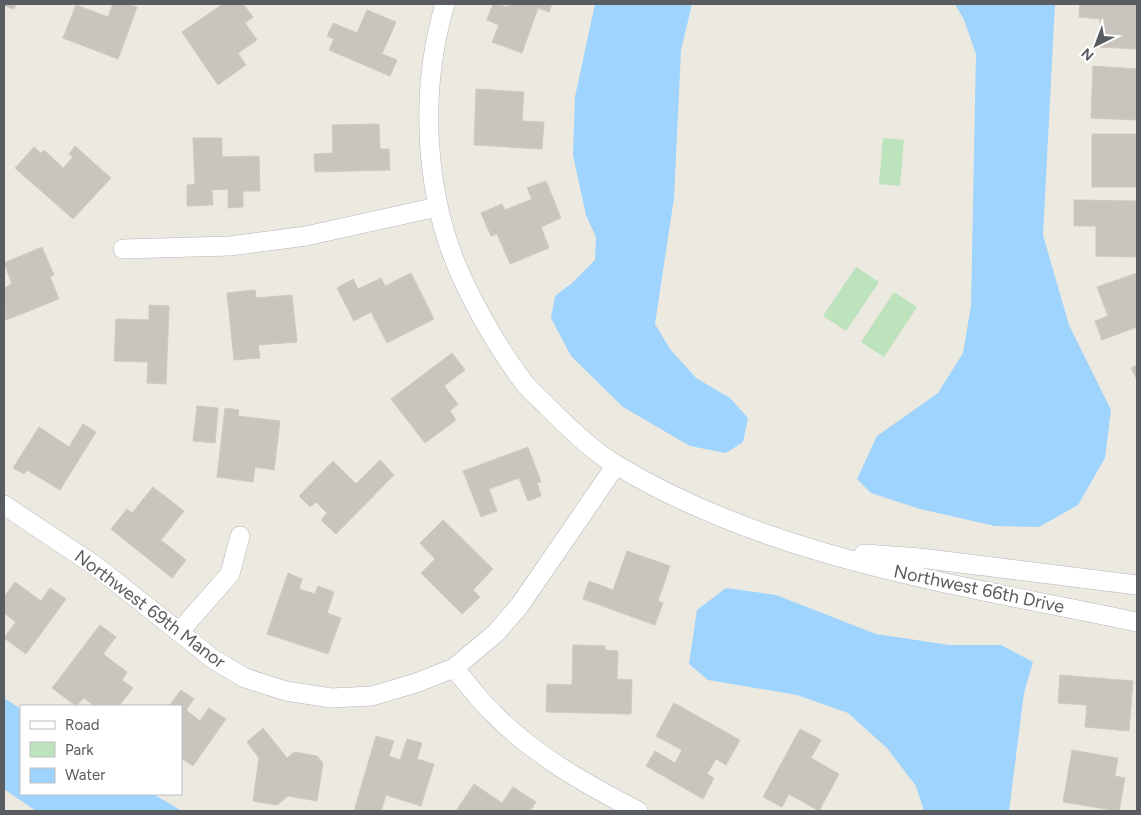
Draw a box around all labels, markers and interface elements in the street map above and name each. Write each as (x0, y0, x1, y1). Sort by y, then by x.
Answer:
north arrow (1071, 20, 1121, 70)
text: N (1078, 44, 1097, 64)
street label: Northwest 69th Manor (70, 545, 230, 673)
street label: Northwest 66th Drive (892, 560, 1066, 618)
legend (20, 705, 182, 795)
text: Road (65, 716, 100, 734)
text: Park (65, 741, 94, 759)
text: Water (65, 766, 105, 784)

